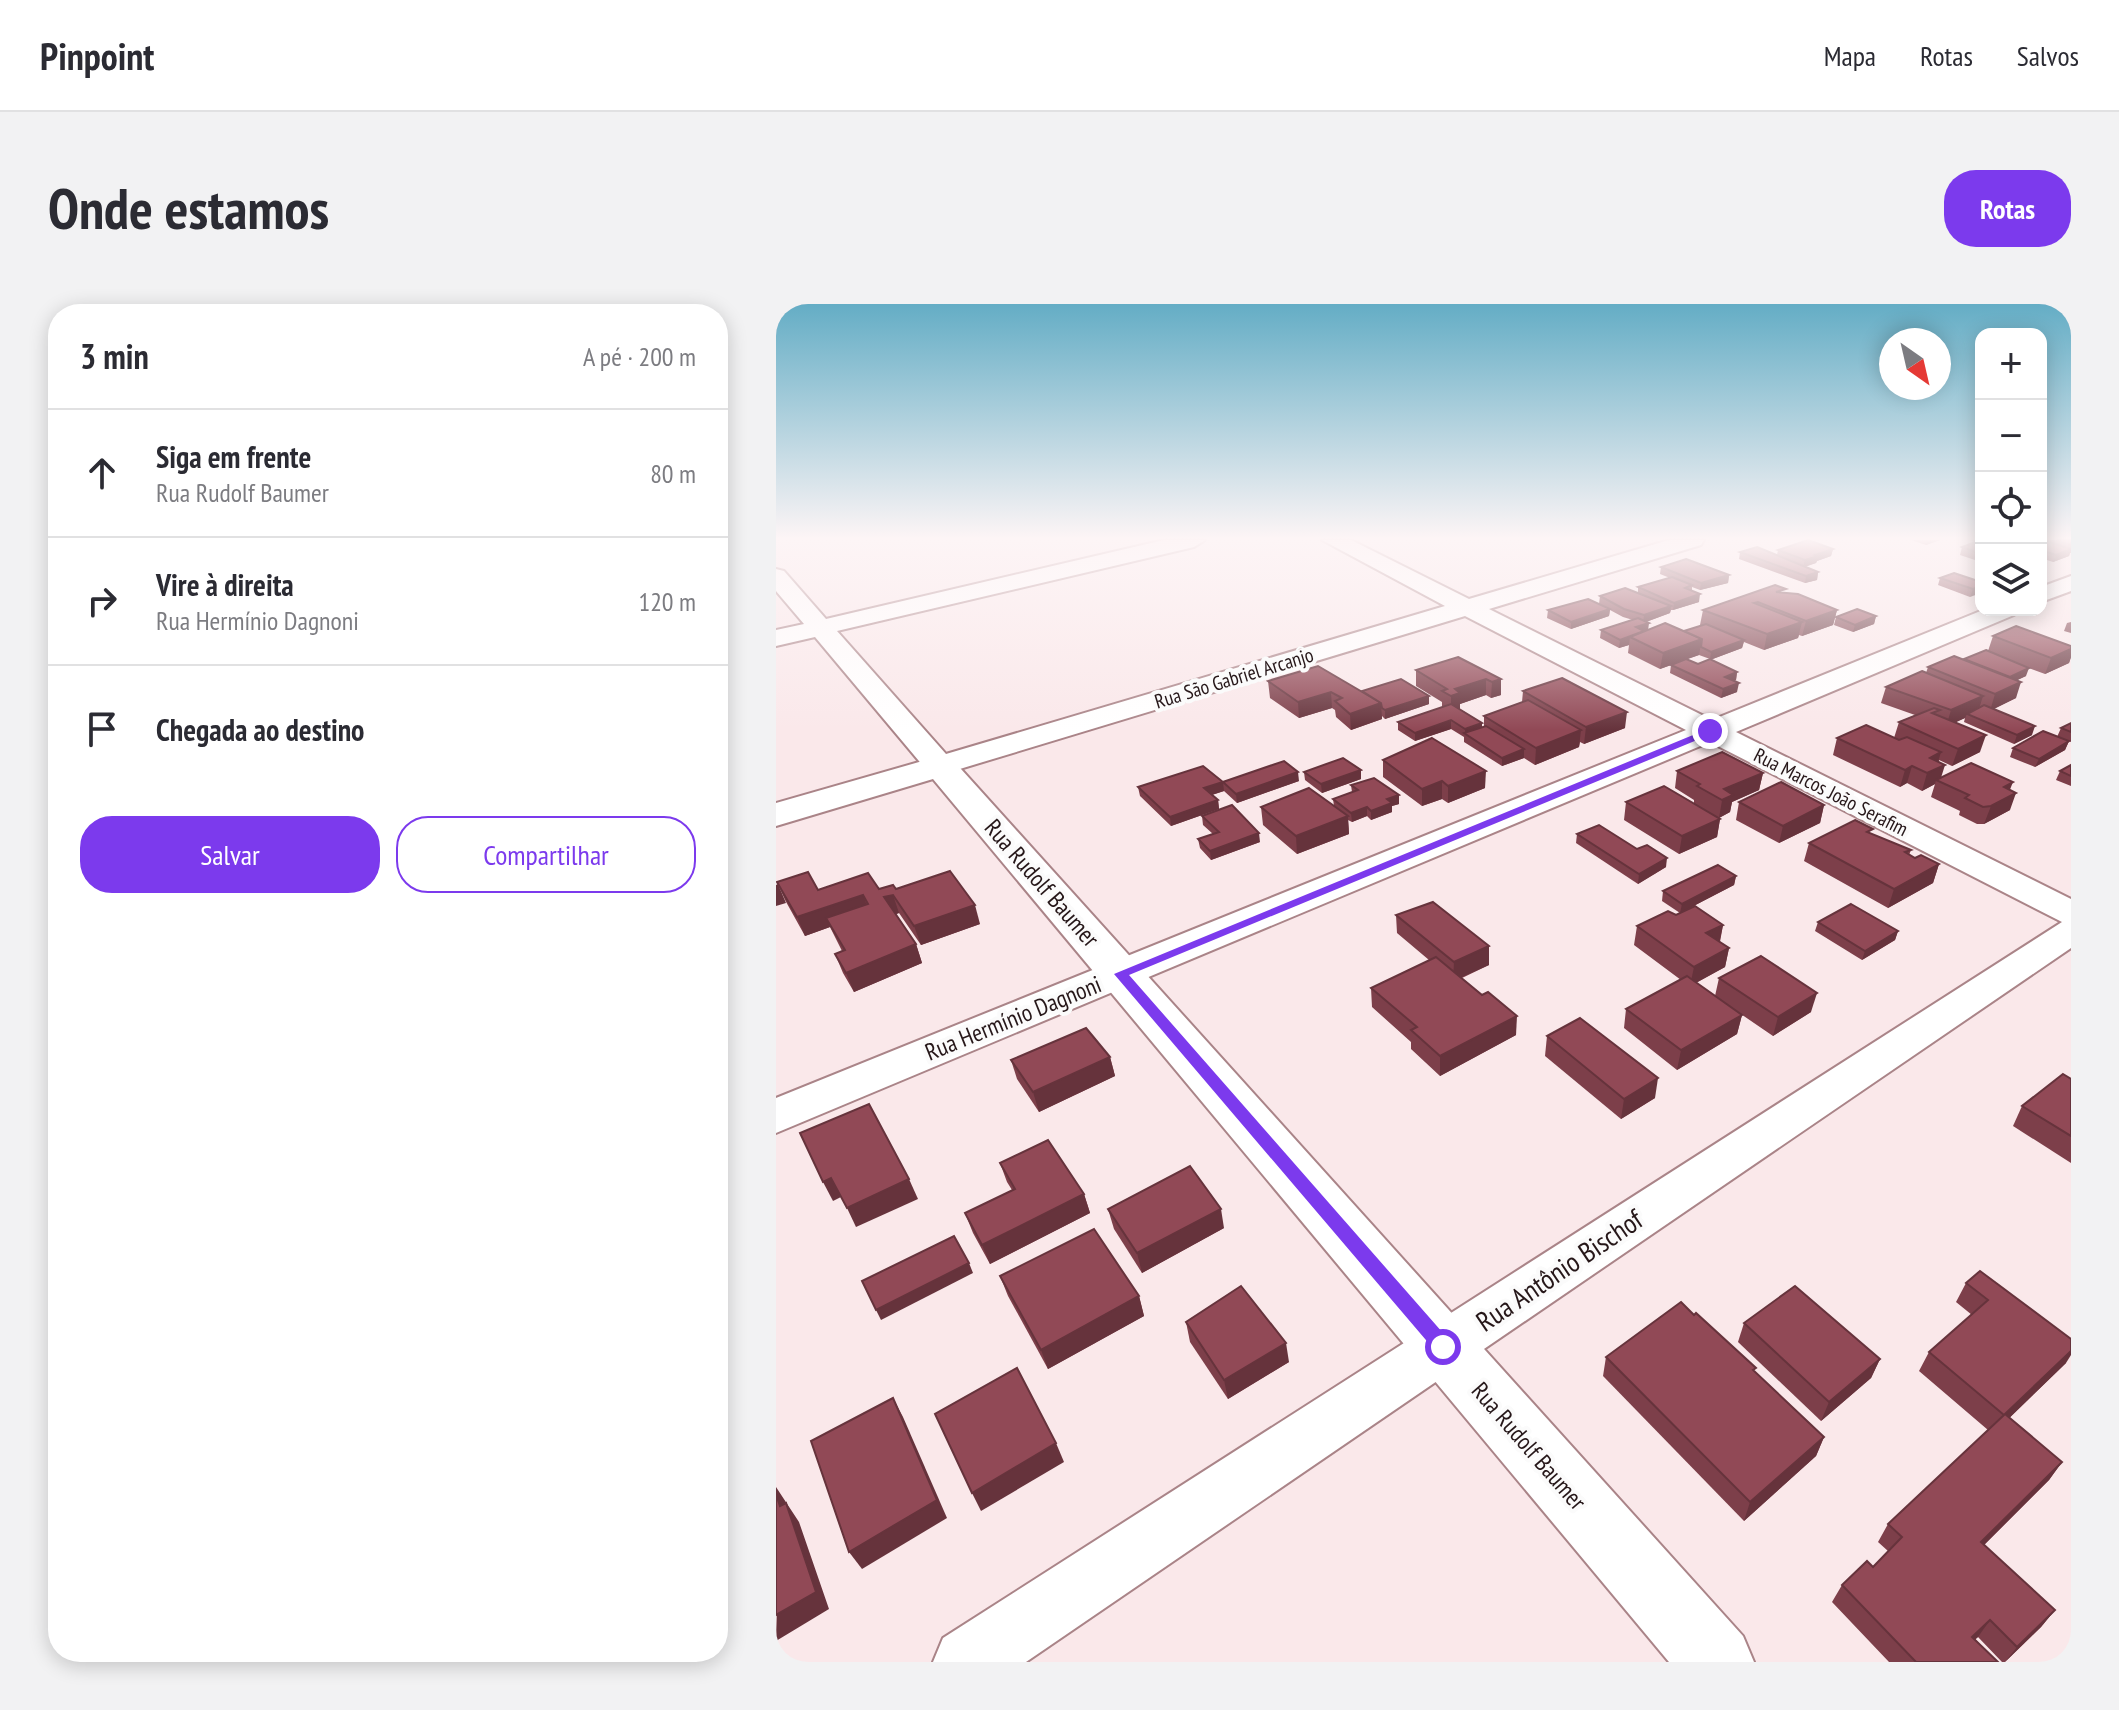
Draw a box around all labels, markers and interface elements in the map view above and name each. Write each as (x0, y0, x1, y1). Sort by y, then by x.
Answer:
text: Pinpoint (40, 31, 154, 80)
text: Mapa (1824, 37, 1876, 74)
text: Rotas (1920, 37, 1973, 74)
text: Salvos (2017, 37, 2079, 74)
button: Rotas (1944, 170, 2071, 247)
text: Onde estamos (48, 172, 329, 244)
north arrow (1879, 328, 1951, 400)
map controls (1975, 328, 2047, 616)
button: + (1975, 328, 2047, 400)
text: 3 min (80, 334, 149, 378)
text: A pé · 200 m (583, 340, 696, 373)
button: − (1975, 400, 2047, 472)
text: Siga em frente (156, 437, 311, 476)
icon: ahead (80, 451, 124, 495)
text: 80 m (650, 457, 696, 490)
button: locate (1975, 472, 2047, 544)
text: Rua Rudolf Baumer (156, 476, 329, 509)
button: layers (1975, 544, 2047, 616)
text: Vire à direita (156, 565, 294, 604)
icon: right (80, 579, 124, 623)
text: 120 m (638, 585, 696, 618)
text: Rua Hermínio Dagnoni (156, 604, 359, 637)
street label: Rua São Gabriel Arcanjo (1151, 641, 1317, 715)
icon: arrive (80, 707, 124, 751)
text: Chegada ao destino (156, 710, 364, 749)
route end (1692, 713, 1728, 749)
street label: Rua Marcos João Serafim (1750, 742, 1912, 842)
street label: Rua Rudolf Baumer (978, 813, 1106, 954)
button: Salvar (80, 816, 380, 893)
button: Compartilhar (396, 816, 696, 893)
street label: Rua Hermínio Dagnoni (920, 969, 1106, 1067)
street label: Rua Antônio Bischof (1468, 1200, 1651, 1339)
route start (1425, 1329, 1461, 1365)
street label: Rua Rudolf Baumer (1465, 1376, 1593, 1517)

